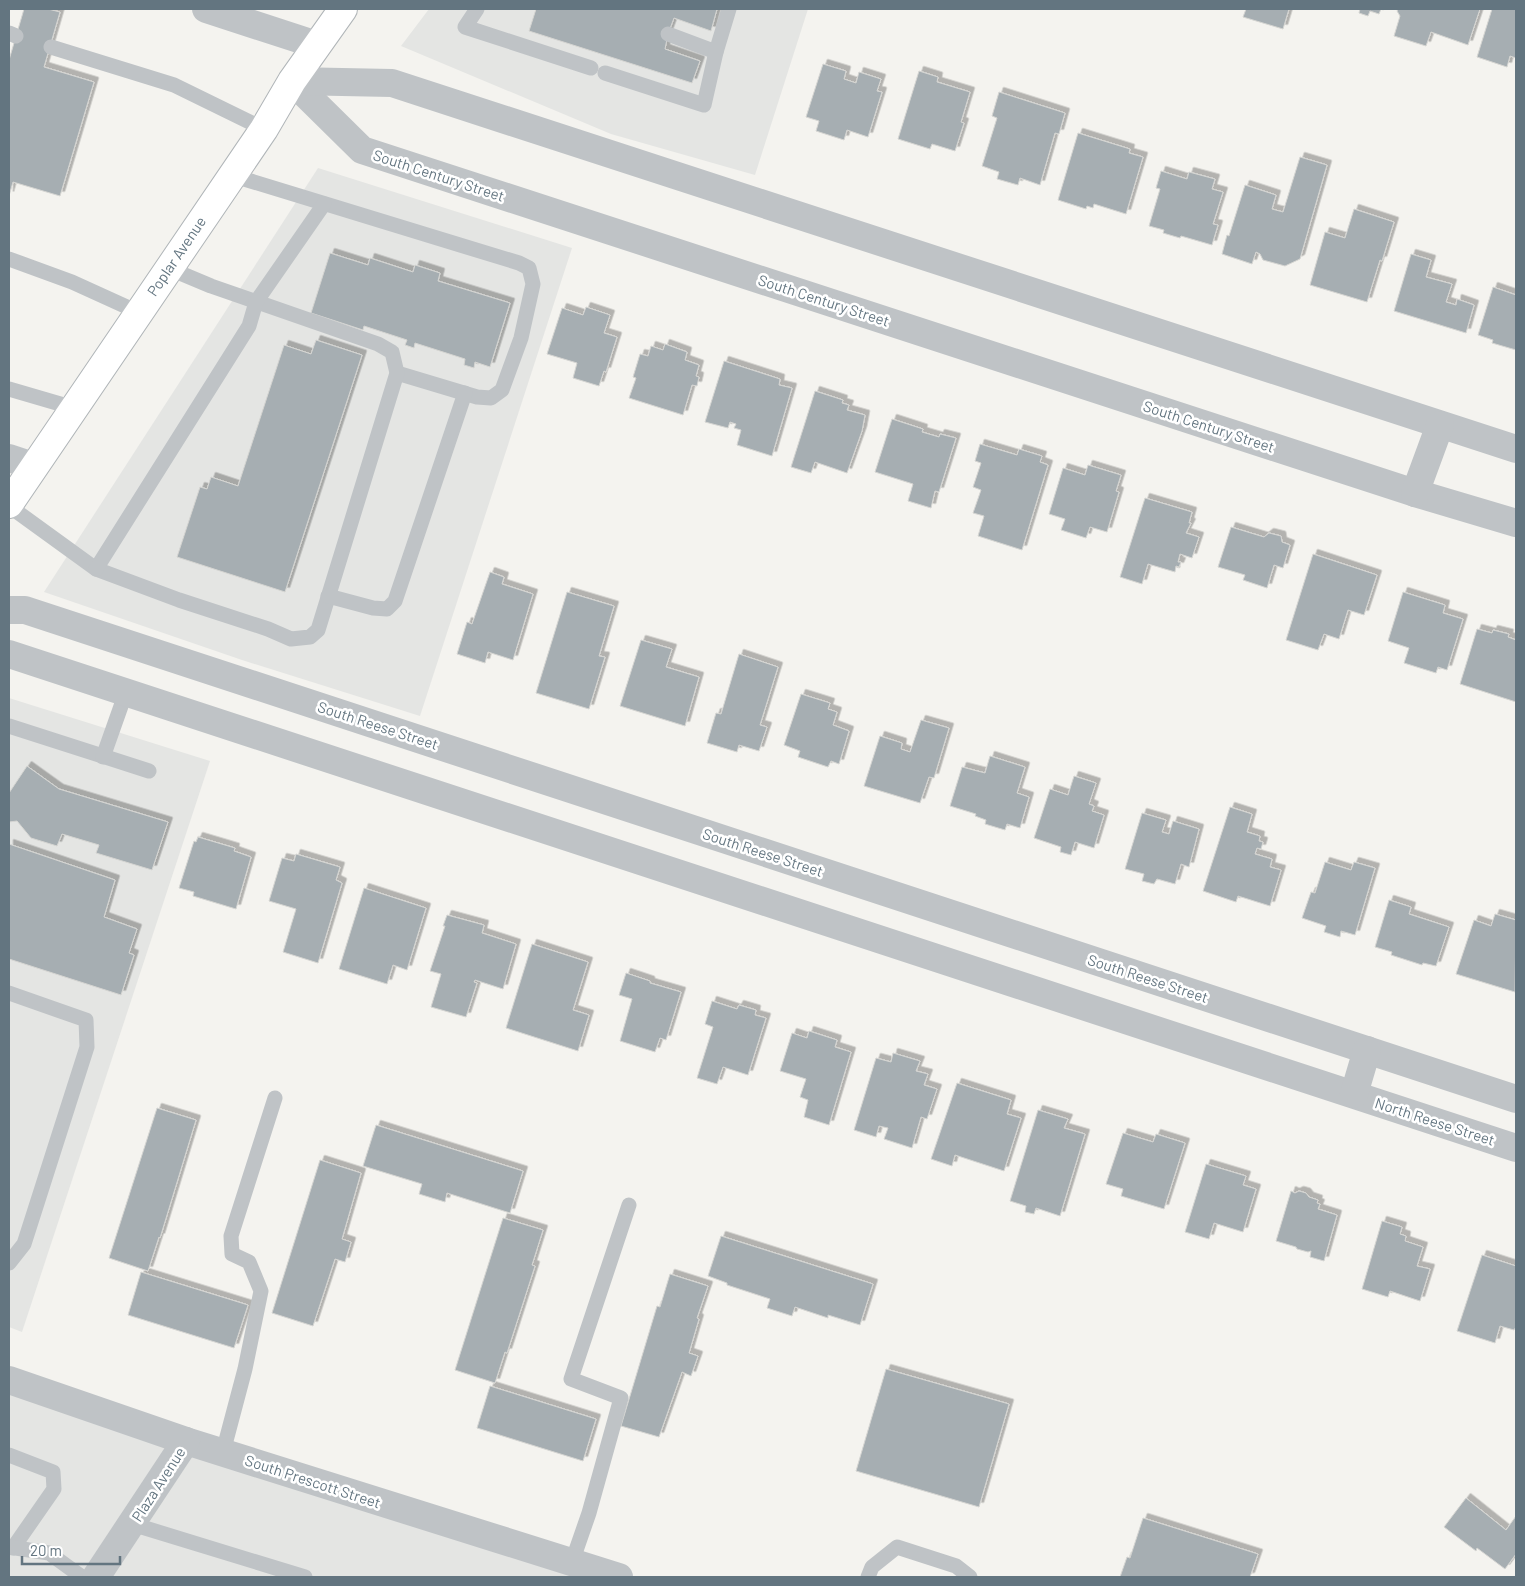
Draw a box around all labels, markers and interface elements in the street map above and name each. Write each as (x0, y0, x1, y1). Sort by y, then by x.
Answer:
street label: South Century Street (371, 145, 507, 205)
street label: Poplar Avenue (143, 213, 209, 299)
street label: South Century Street (756, 270, 892, 330)
street label: South Century Street (1141, 396, 1277, 456)
street label: South Reese Street (315, 697, 441, 753)
street label: South Reese Street (700, 824, 826, 880)
street label: South Reese Street (1085, 950, 1211, 1006)
street label: North Reese Street (1373, 1093, 1497, 1149)
street label: Plaza Avenue (127, 1443, 189, 1525)
street label: South Prescott Street (243, 1451, 383, 1511)
scale bar (22, 1534, 120, 1566)
text: 20 m (30, 1541, 62, 1559)

